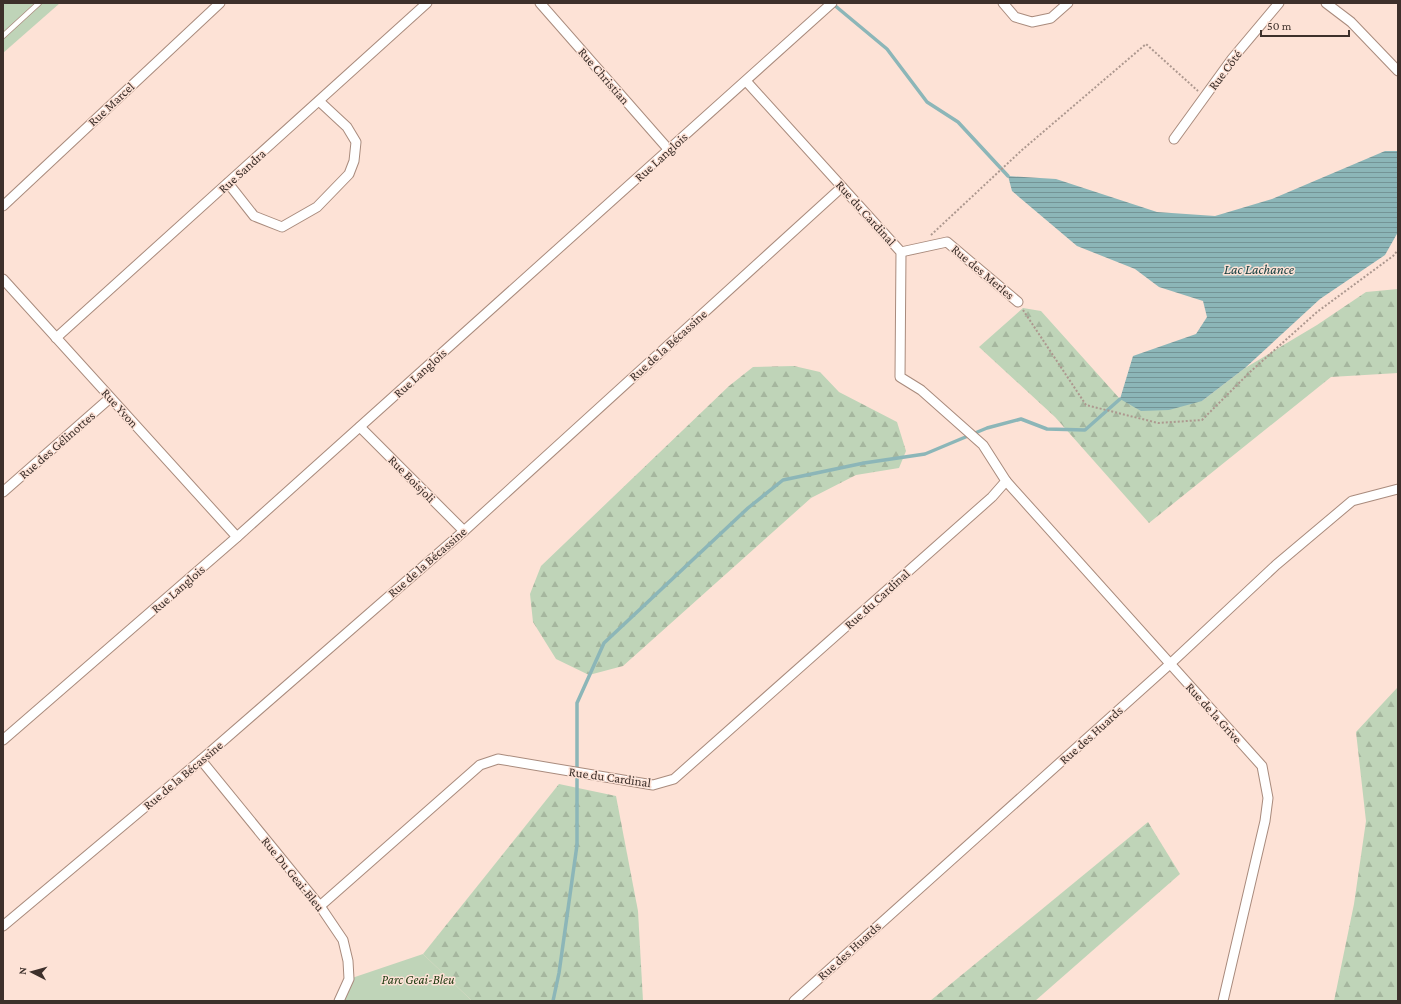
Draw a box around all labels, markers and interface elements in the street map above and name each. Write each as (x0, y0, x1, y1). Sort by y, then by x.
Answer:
scale bar (1261, 12, 1349, 38)
text: 50 m (1267, 19, 1292, 33)
street label: Rue Christian (575, 44, 633, 108)
street label: Rue Côté (1205, 47, 1245, 93)
street label: Rue Marcel (85, 78, 138, 129)
street label: Rue Langlois (631, 129, 691, 185)
street label: Rue Sandra (215, 146, 269, 196)
street label: Rue du Cardinal (833, 177, 900, 249)
street label: Rue des Merles (949, 241, 1017, 303)
water label: Lac Lachance (1224, 261, 1295, 277)
street label: Rue de la Bécassine (626, 306, 710, 384)
street label: Rue Langlois (390, 345, 450, 401)
street label: Rue Yvon (98, 385, 142, 431)
street label: Rue des Gélinottes (16, 408, 98, 482)
street label: Rue Boisjoli (385, 452, 439, 507)
street label: Rue de la Bécassine (385, 524, 470, 600)
street label: Rue Langlois (148, 562, 208, 616)
street label: Rue du Cardinal (841, 565, 913, 632)
street label: Rue de la Grive (1183, 679, 1245, 747)
street label: Rue des Huards (1056, 703, 1126, 767)
street label: Rue de la Bécassine (140, 737, 226, 813)
street label: Rue du Cardinal (568, 764, 653, 790)
street label: Rue Du Geai-Bleu (258, 834, 328, 914)
street label: Rue des Huards (814, 919, 884, 983)
north arrow (12, 952, 52, 992)
text: N (16, 966, 28, 975)
park label: Parc Geai-Bleu (382, 972, 455, 987)

